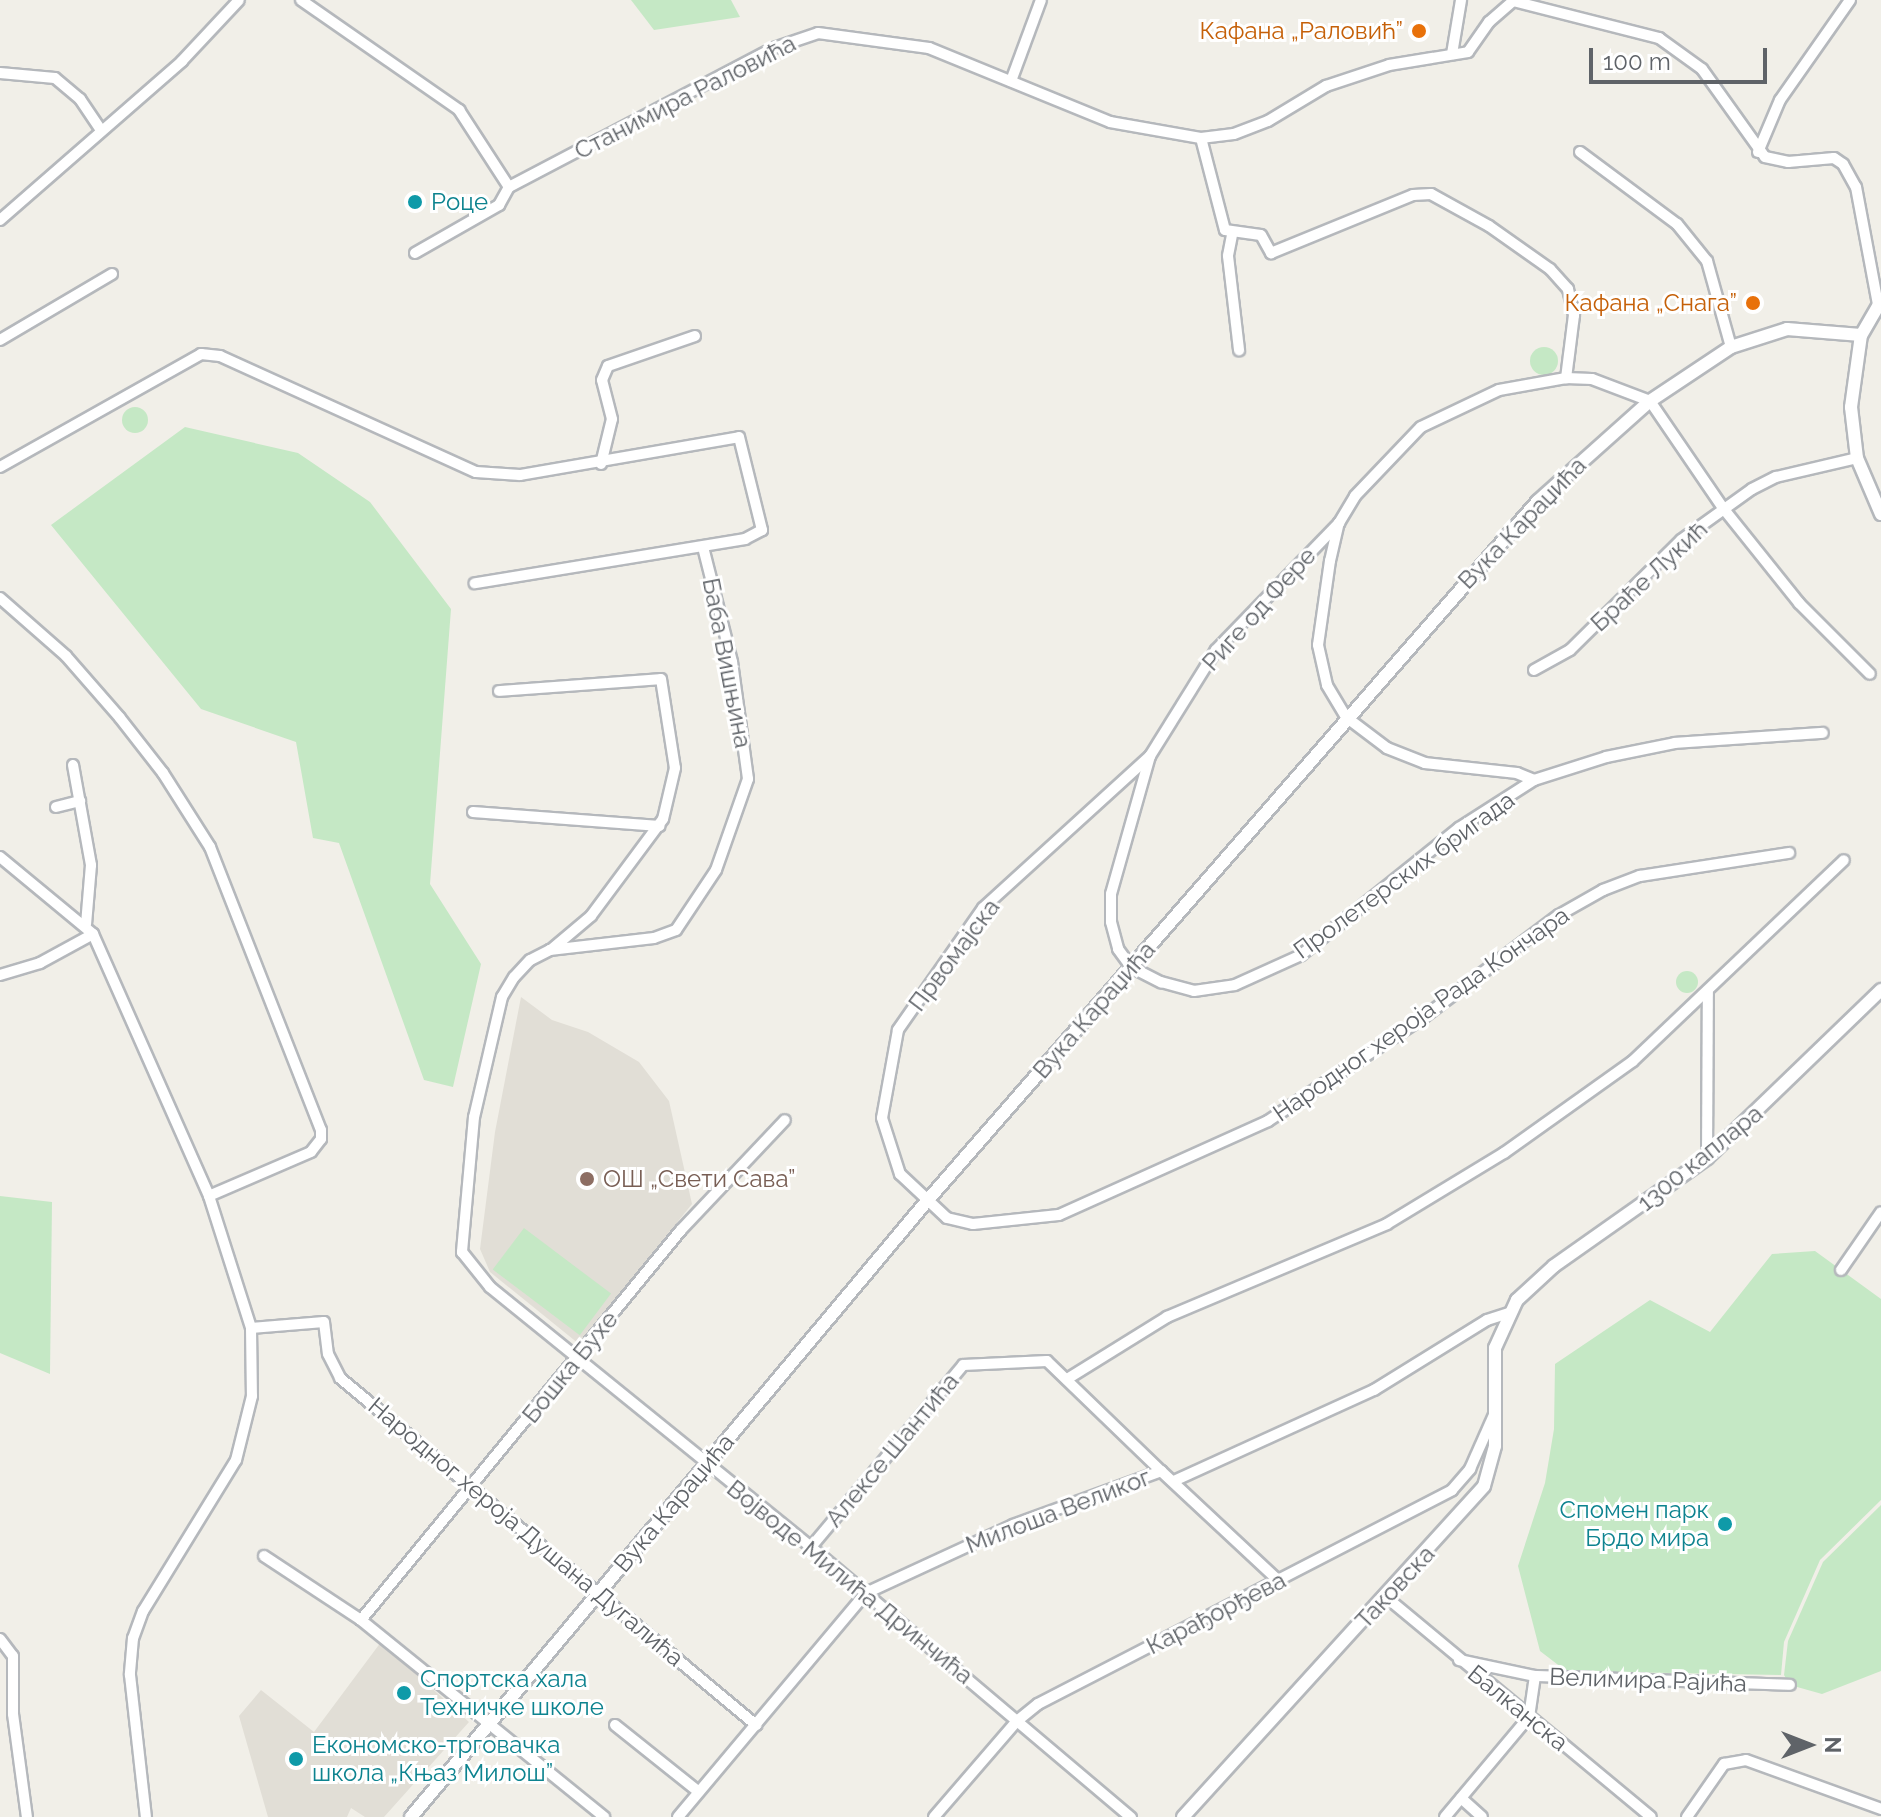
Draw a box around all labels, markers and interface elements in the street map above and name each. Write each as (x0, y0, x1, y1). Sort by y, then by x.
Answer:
place label: Кафана „Раловић” (1199, 17, 1403, 45)
marker: Кафана „Раловић” (1410, 22, 1428, 40)
street label: Станимира Раловића (570, 29, 800, 165)
scale bar (1593, 32, 1771, 82)
text: 100 m (1603, 47, 1671, 76)
place label: Роце (431, 188, 488, 216)
marker: Роце (406, 193, 424, 211)
place label: Кафана „Снага” (1564, 289, 1737, 317)
marker: Кафана „Снага” (1744, 294, 1762, 312)
street label: Вука Караџића (1452, 451, 1592, 595)
street label: Браће Лукић (1585, 515, 1713, 637)
street label: Риге од Фере (1196, 541, 1322, 677)
street label: Баба Вишњина (696, 575, 758, 751)
street label: Пролетерских бригада (1288, 785, 1520, 965)
street label: Првомајска (902, 893, 1006, 1017)
street label: Народног хероја Рада Кончара (1267, 900, 1575, 1128)
street label: Вука Караџића (1027, 936, 1161, 1084)
street label: 1300 каплара (1632, 1099, 1768, 1217)
place label: ОШ „Свети Сава” (603, 1165, 796, 1193)
marker: ОШ „Свети Сава” (578, 1170, 596, 1188)
street label: Бошка Бухе (516, 1305, 624, 1429)
street label: Алексе Шантића (819, 1367, 965, 1533)
street label: Народног хероја Душана Дугалића (362, 1391, 690, 1673)
street label: Вука Караџића (608, 1428, 740, 1578)
street label: Милоша Великог (962, 1463, 1154, 1559)
street label: Војводе Милића Дринчића (721, 1474, 979, 1690)
place label: Спомен парк Брдо мира (1560, 1496, 1709, 1552)
marker: Спомен парк Брдо мира (1716, 1515, 1734, 1533)
street label: Таковска (1349, 1540, 1441, 1634)
street label: Карађорђева (1141, 1566, 1291, 1660)
street label: Балканска (1462, 1659, 1574, 1757)
street label: Велимира Рајића (1549, 1662, 1747, 1698)
place label: Спортска хала Техничке школе (420, 1665, 604, 1721)
marker: Спортска хала Техничке школе (395, 1684, 413, 1702)
north arrow (1769, 1705, 1849, 1785)
place label: Економско-трговачка школа „Књаз Милош” (312, 1731, 560, 1787)
text: N (1820, 1737, 1846, 1753)
marker: Економско-трговачка школа „Књаз Милош” (287, 1750, 305, 1768)

